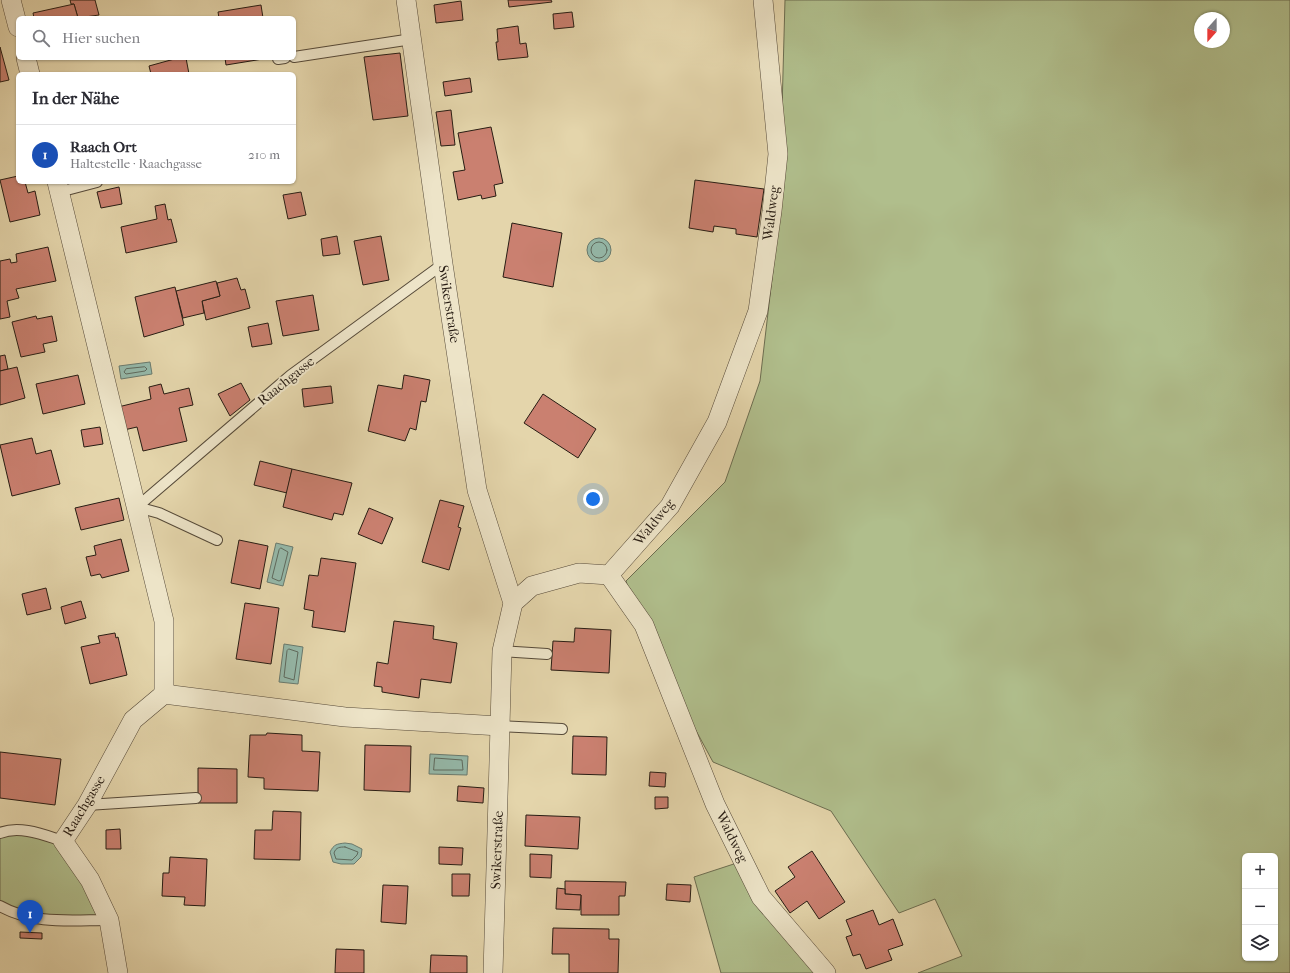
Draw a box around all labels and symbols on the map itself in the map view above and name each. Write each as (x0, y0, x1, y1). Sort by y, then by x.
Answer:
north arrow (1194, 12, 1230, 48)
street label: Waldweg (759, 184, 783, 242)
street label: Swikerstraße (434, 264, 464, 344)
street label: Raachgasse (254, 353, 318, 409)
your location (583, 489, 603, 509)
street label: Waldweg (629, 495, 678, 550)
street label: Raachgasse (59, 772, 109, 840)
street label: Waldweg (712, 808, 752, 866)
street label: Swikerstraße (487, 810, 507, 890)
pin: 1 (17, 900, 43, 933)

